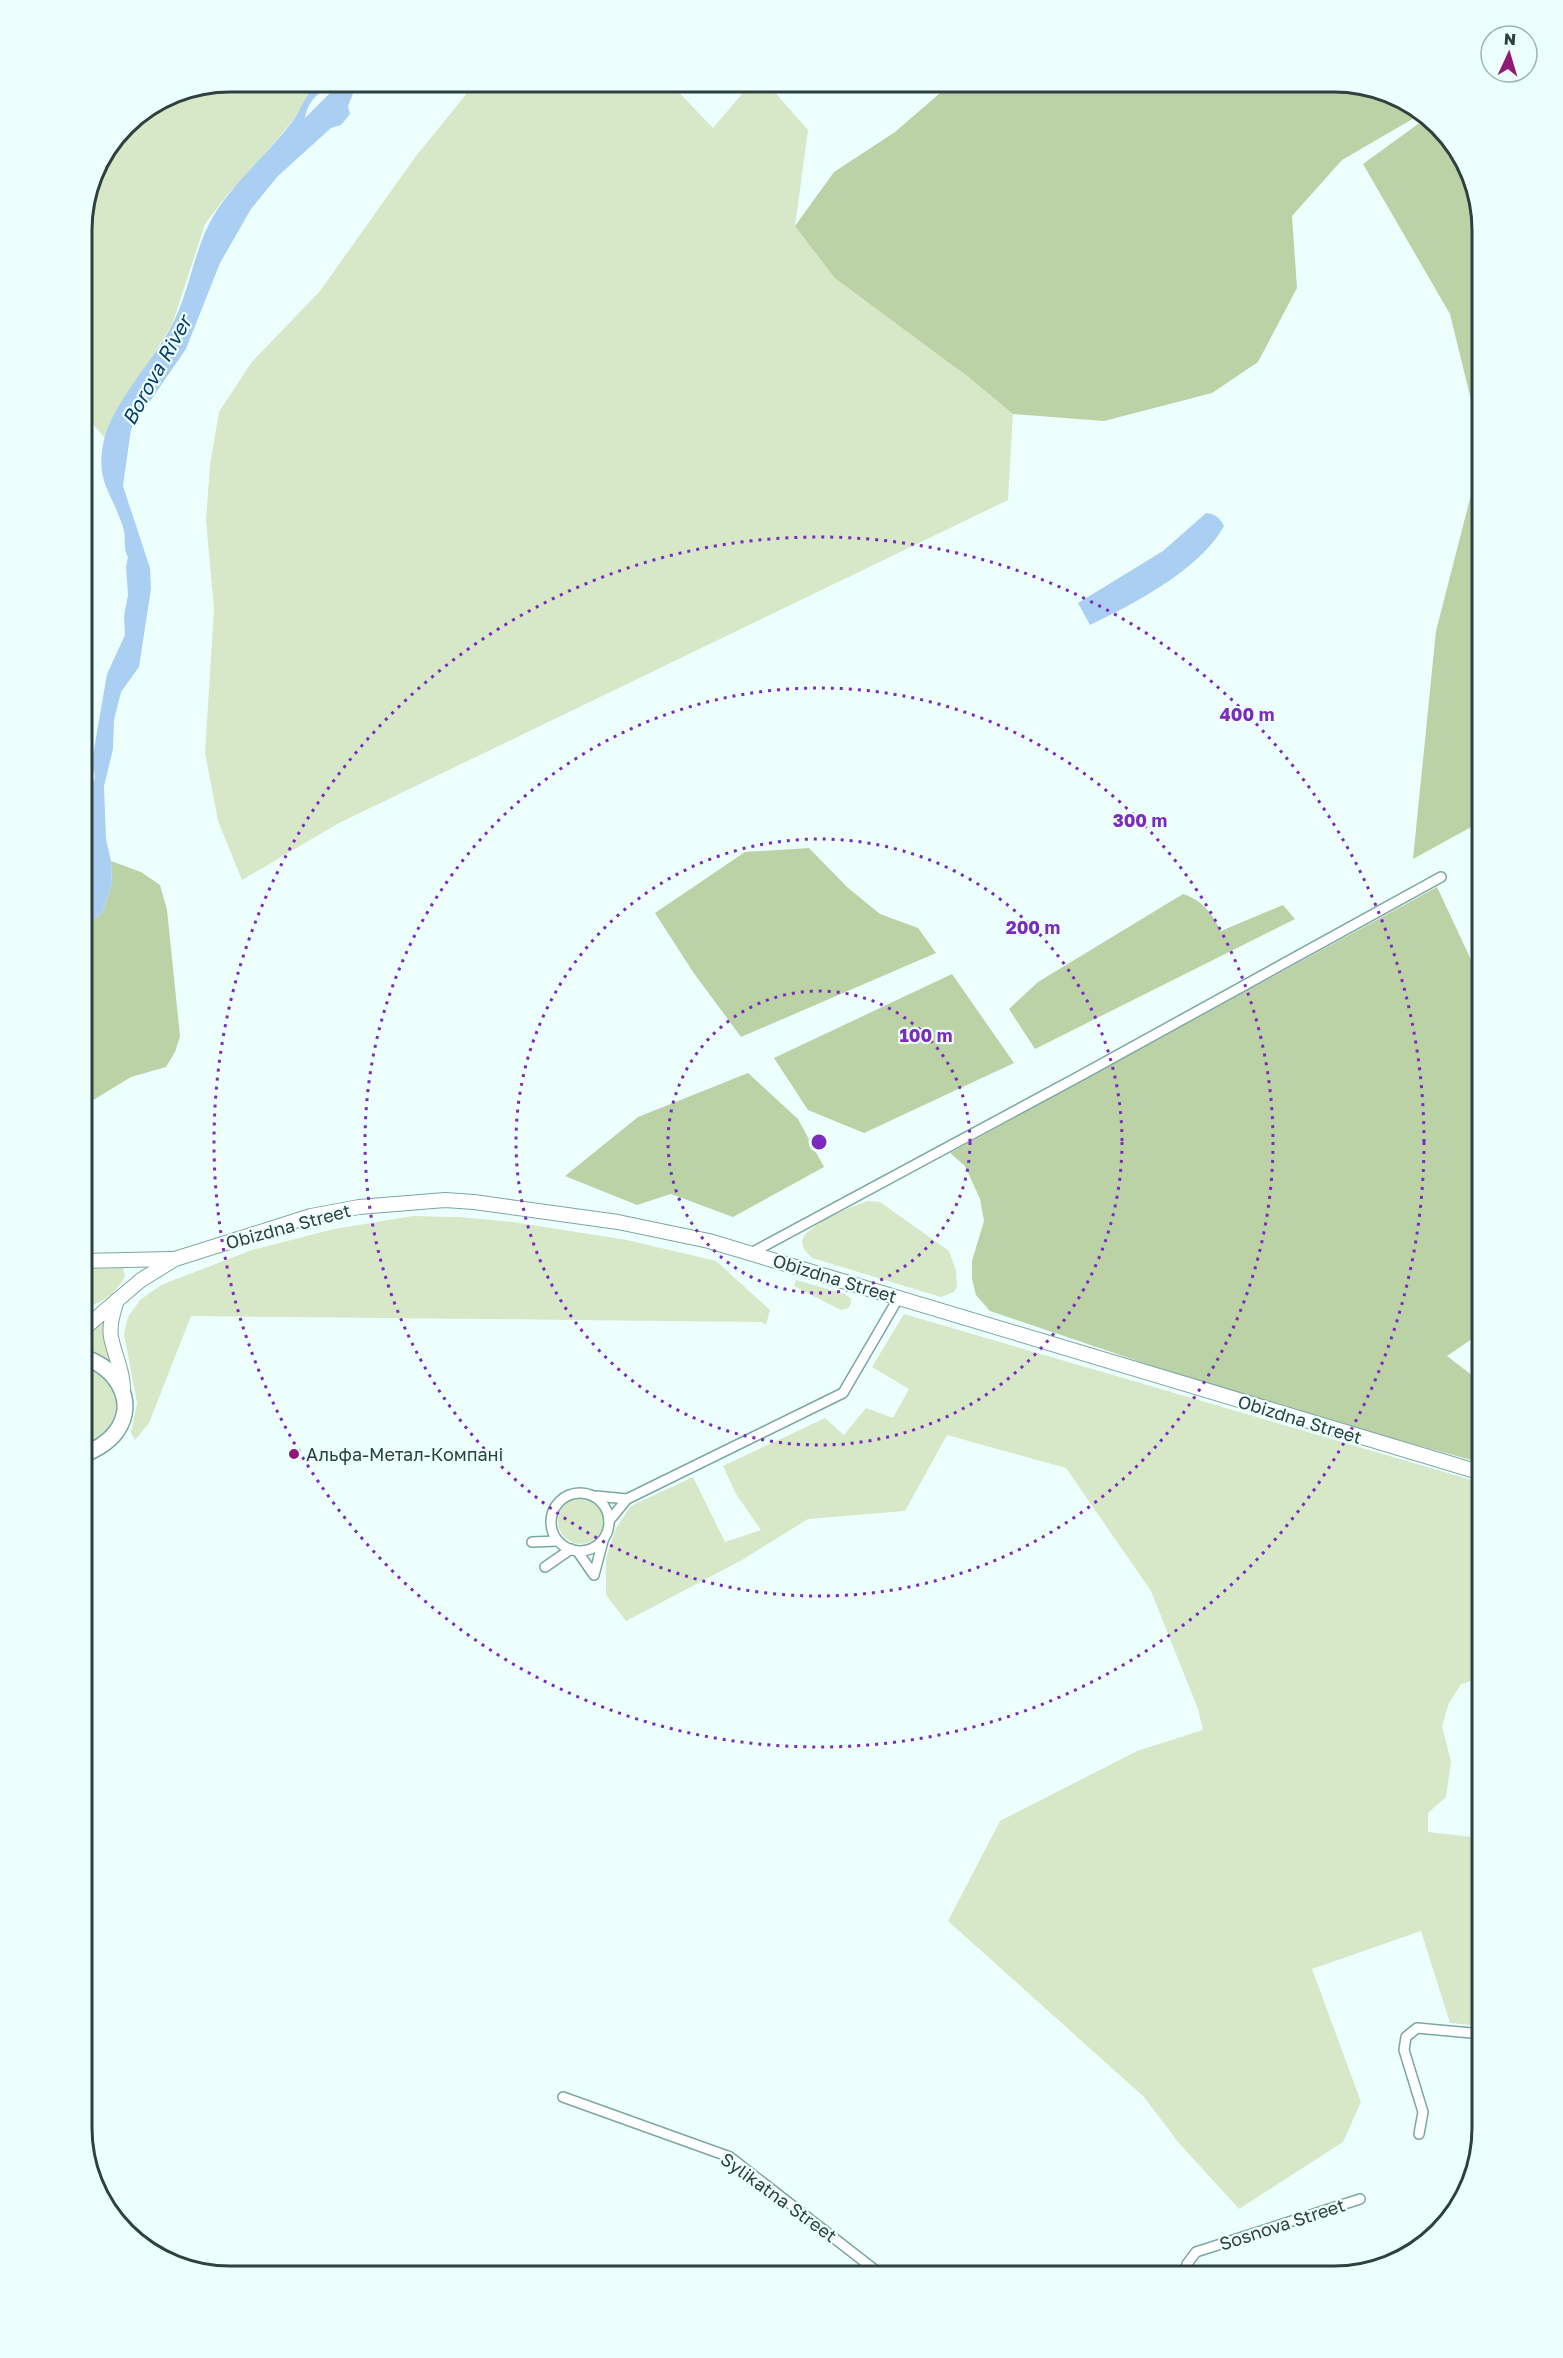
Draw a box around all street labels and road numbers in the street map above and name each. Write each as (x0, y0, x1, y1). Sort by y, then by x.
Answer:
street label: Obizdna Street (223, 1199, 353, 1253)
street label: Obizdna Street (770, 1249, 900, 1307)
street label: Obizdna Street (1235, 1390, 1365, 1448)
street label: Sylikatna Street (717, 2147, 841, 2247)
street label: Sosnova Street (1216, 2193, 1348, 2255)

